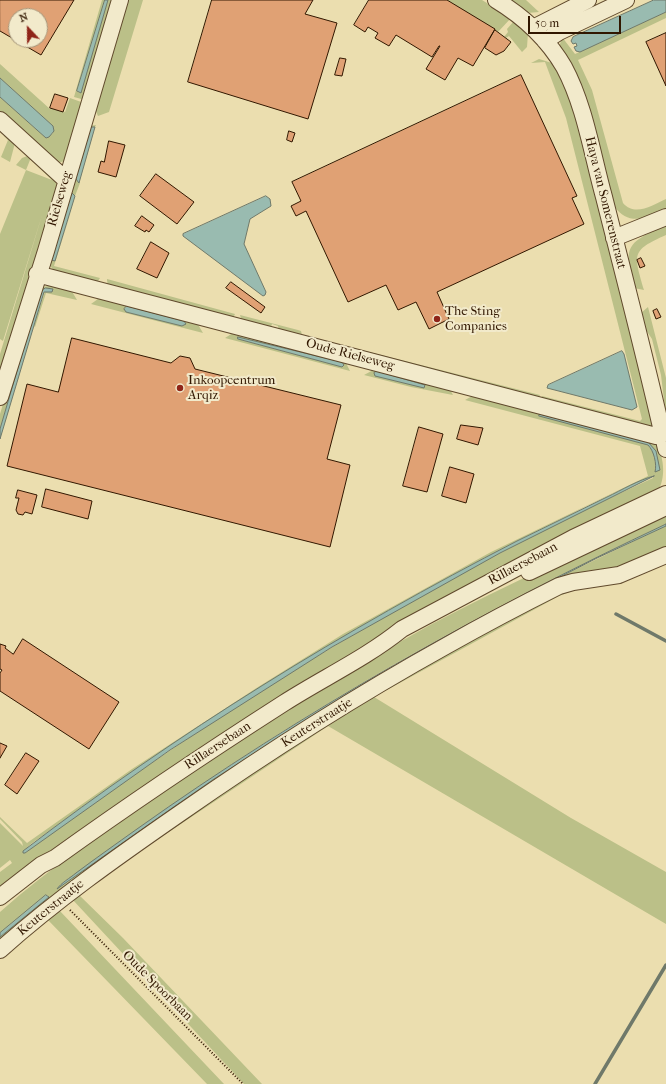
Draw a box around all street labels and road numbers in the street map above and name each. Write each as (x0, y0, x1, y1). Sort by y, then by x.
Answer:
street label: Haya van Somerenstraat (581, 135, 629, 271)
street label: Rielseweg (45, 169, 75, 229)
street label: Oude Rielseweg (304, 336, 396, 374)
street label: Rillaersebaan (486, 539, 560, 589)
street label: Keuterstraatje (279, 695, 355, 751)
street label: Rillaersebaan (182, 719, 254, 773)
street label: Keuterstraatje (15, 876, 87, 940)
street label: Oude Spoorbaan (119, 948, 195, 1024)

